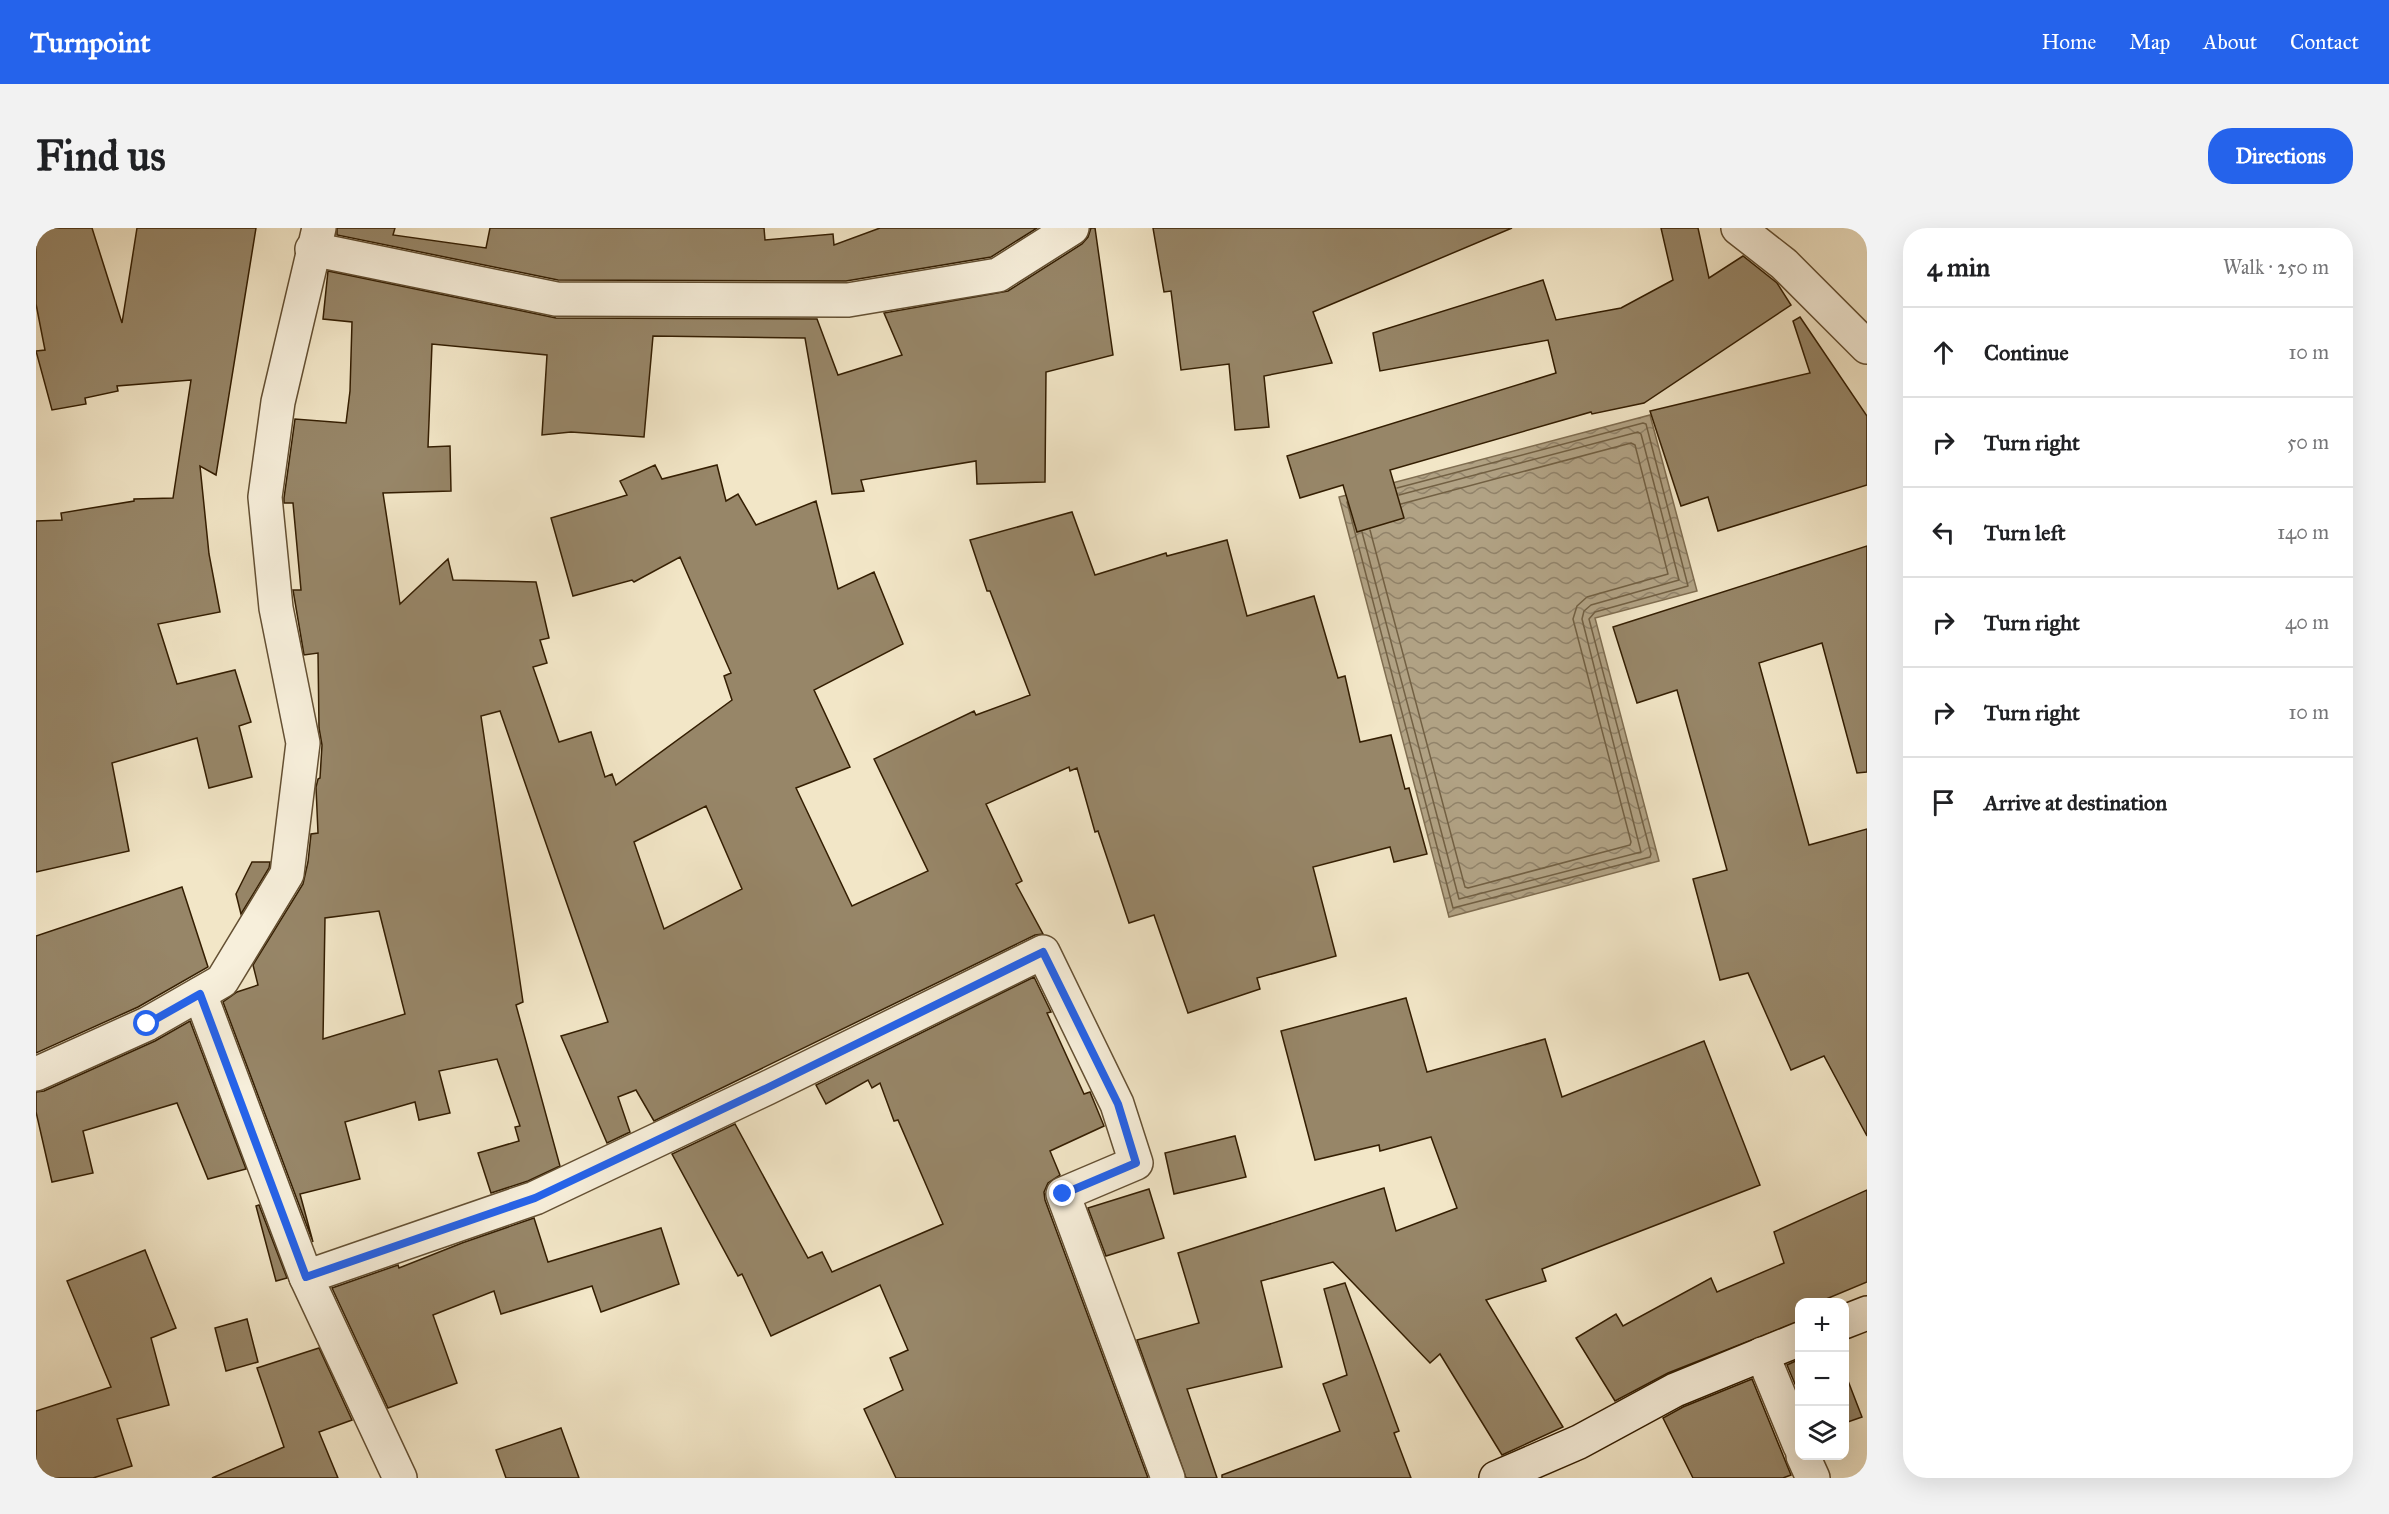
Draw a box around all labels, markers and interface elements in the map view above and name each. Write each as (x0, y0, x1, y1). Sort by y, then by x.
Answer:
text: Turnpoint (30, 25, 150, 60)
text: Home (2041, 29, 2096, 55)
text: Map (2129, 29, 2170, 55)
text: About (2203, 29, 2257, 55)
text: Contact (2290, 29, 2359, 55)
button: Directions (2208, 128, 2353, 184)
text: Find us (36, 130, 166, 182)
text: 4 min (1927, 251, 1990, 283)
text: Walk · 250 m (2223, 255, 2329, 279)
icon: ahead (1927, 336, 1960, 369)
text: Continue (1984, 339, 2069, 366)
text: 10 m (2288, 340, 2329, 364)
icon: right (1927, 426, 1960, 459)
text: Turn right (1984, 429, 2080, 456)
text: 50 m (2287, 430, 2329, 454)
icon: left (1927, 516, 1960, 549)
text: Turn left (1984, 519, 2066, 546)
text: 140 m (2277, 520, 2329, 544)
icon: right (1927, 606, 1960, 639)
text: Turn right (1984, 609, 2080, 636)
text: 40 m (2285, 610, 2329, 634)
icon: right (1927, 696, 1960, 729)
text: Turn right (1984, 699, 2080, 726)
text: 10 m (2288, 700, 2329, 724)
icon: arrive (1927, 786, 1960, 819)
text: Arrive at destination (1984, 789, 2167, 816)
route start (133, 1010, 159, 1036)
route end (1049, 1180, 1075, 1206)
map controls (1795, 1298, 1849, 1460)
button: + (1795, 1298, 1849, 1352)
button: − (1795, 1352, 1849, 1406)
button: layers (1795, 1406, 1849, 1460)

